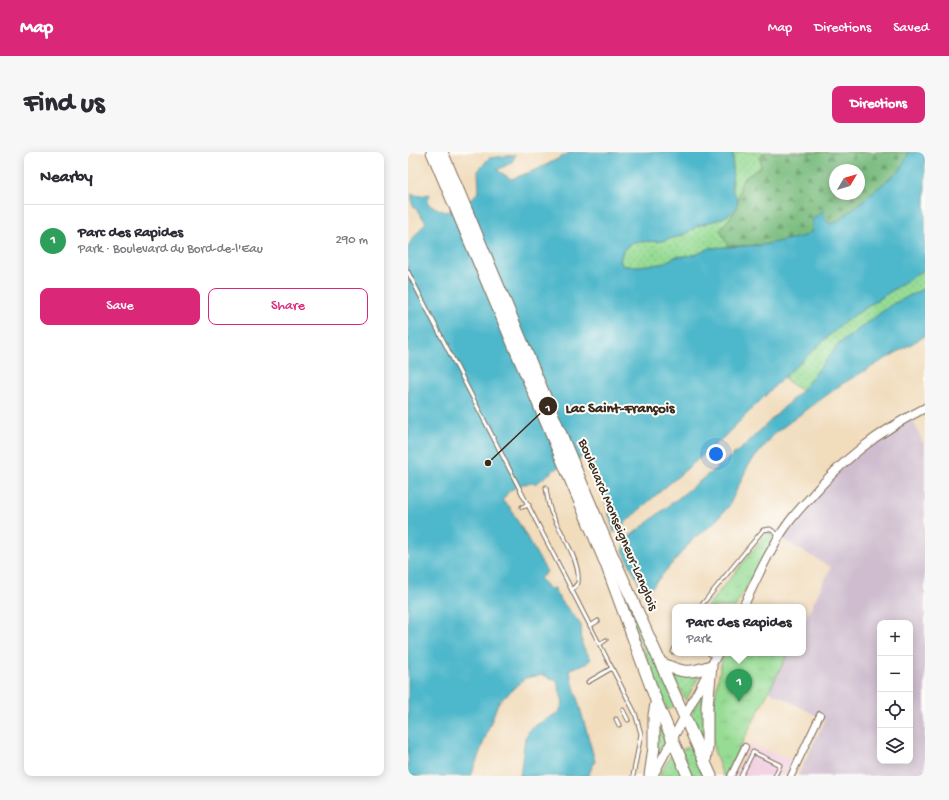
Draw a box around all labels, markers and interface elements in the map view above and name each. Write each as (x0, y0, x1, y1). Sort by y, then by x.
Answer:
text: Map (20, 17, 53, 40)
text: Map (768, 20, 792, 37)
text: Directions (814, 20, 871, 37)
text: Saved (893, 20, 929, 37)
button: Directions (832, 86, 925, 123)
text: Find us (24, 88, 104, 121)
north arrow (829, 164, 865, 200)
text: Nearby (40, 168, 93, 188)
text: Parc des Rapides (78, 224, 183, 242)
text: 1 (50, 233, 56, 248)
text: 290 m (335, 233, 368, 248)
text: Park · Boulevard du Bord-de-l'Eau (78, 242, 263, 257)
button: Save (40, 288, 200, 325)
button: Share (208, 288, 368, 325)
callout: Lac Saint-François (538, 393, 683, 420)
text: Lac Saint-François (565, 400, 676, 418)
text: 1 (545, 402, 551, 416)
street label: Boulevard Monseigneur-Langlois (573, 436, 661, 614)
your location (706, 444, 726, 464)
popup (672, 604, 806, 656)
text: Parc des Rapides (686, 614, 792, 632)
map controls (877, 620, 913, 764)
button: + (877, 620, 913, 656)
text: Park (686, 632, 711, 647)
button: − (877, 656, 913, 692)
pin: 1 (726, 669, 752, 702)
button: locate (877, 692, 913, 728)
button: layers (877, 728, 913, 764)

